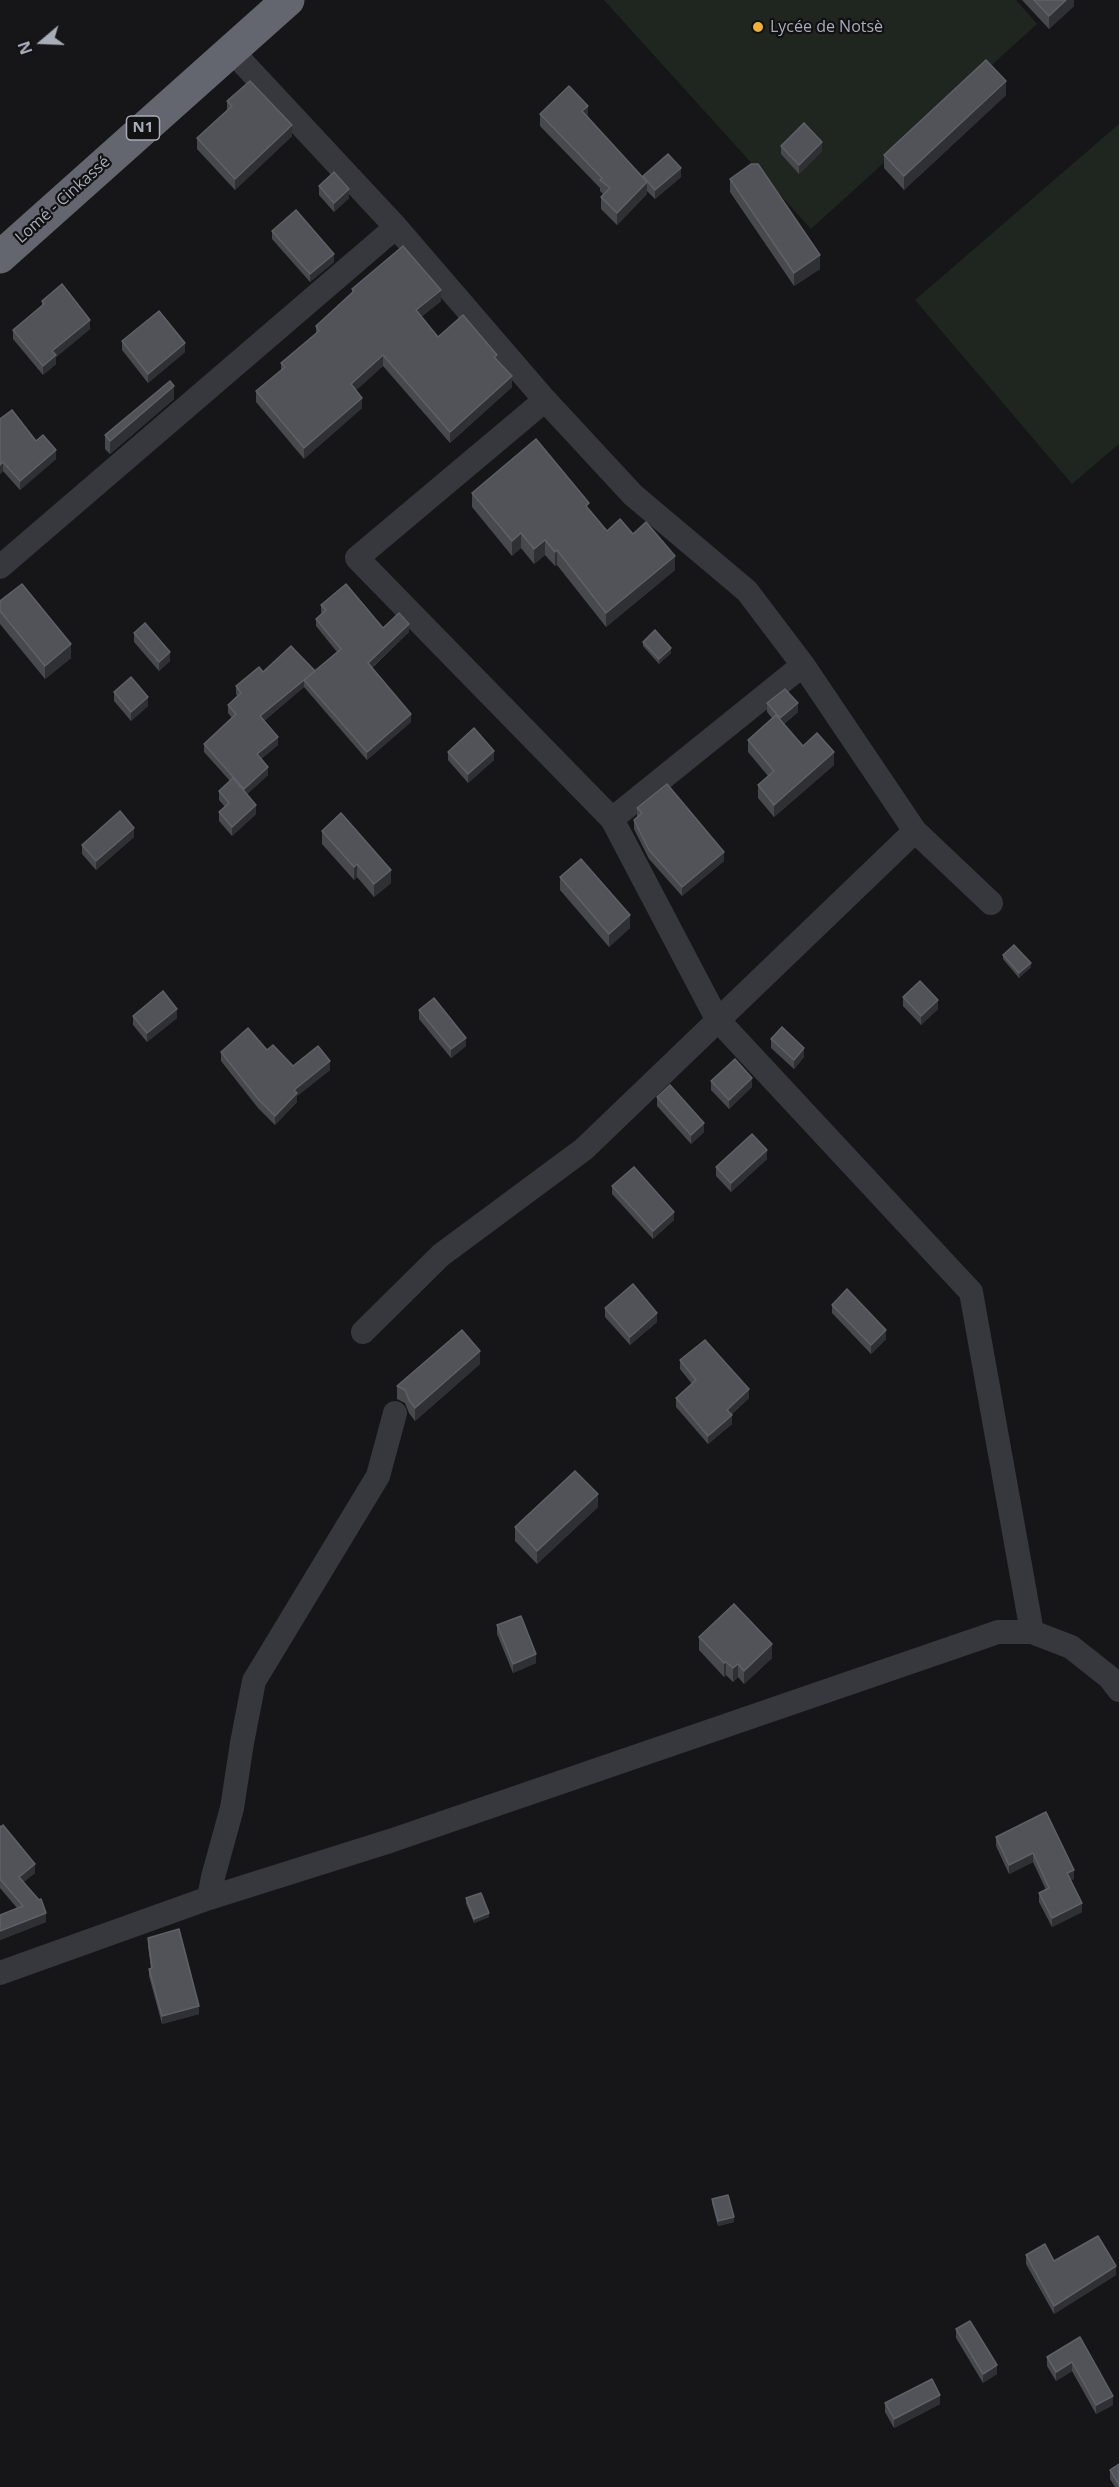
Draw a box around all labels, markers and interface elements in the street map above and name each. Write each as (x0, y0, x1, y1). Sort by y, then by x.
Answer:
north arrow (12, 12, 72, 72)
place label: Lycée de Notsè (770, 17, 883, 37)
marker: Lycée de Notsè (751, 20, 765, 34)
text: N (12, 38, 38, 58)
road number: N1 (126, 116, 160, 140)
street label: Lomé - Cinkassé (12, 152, 114, 248)

